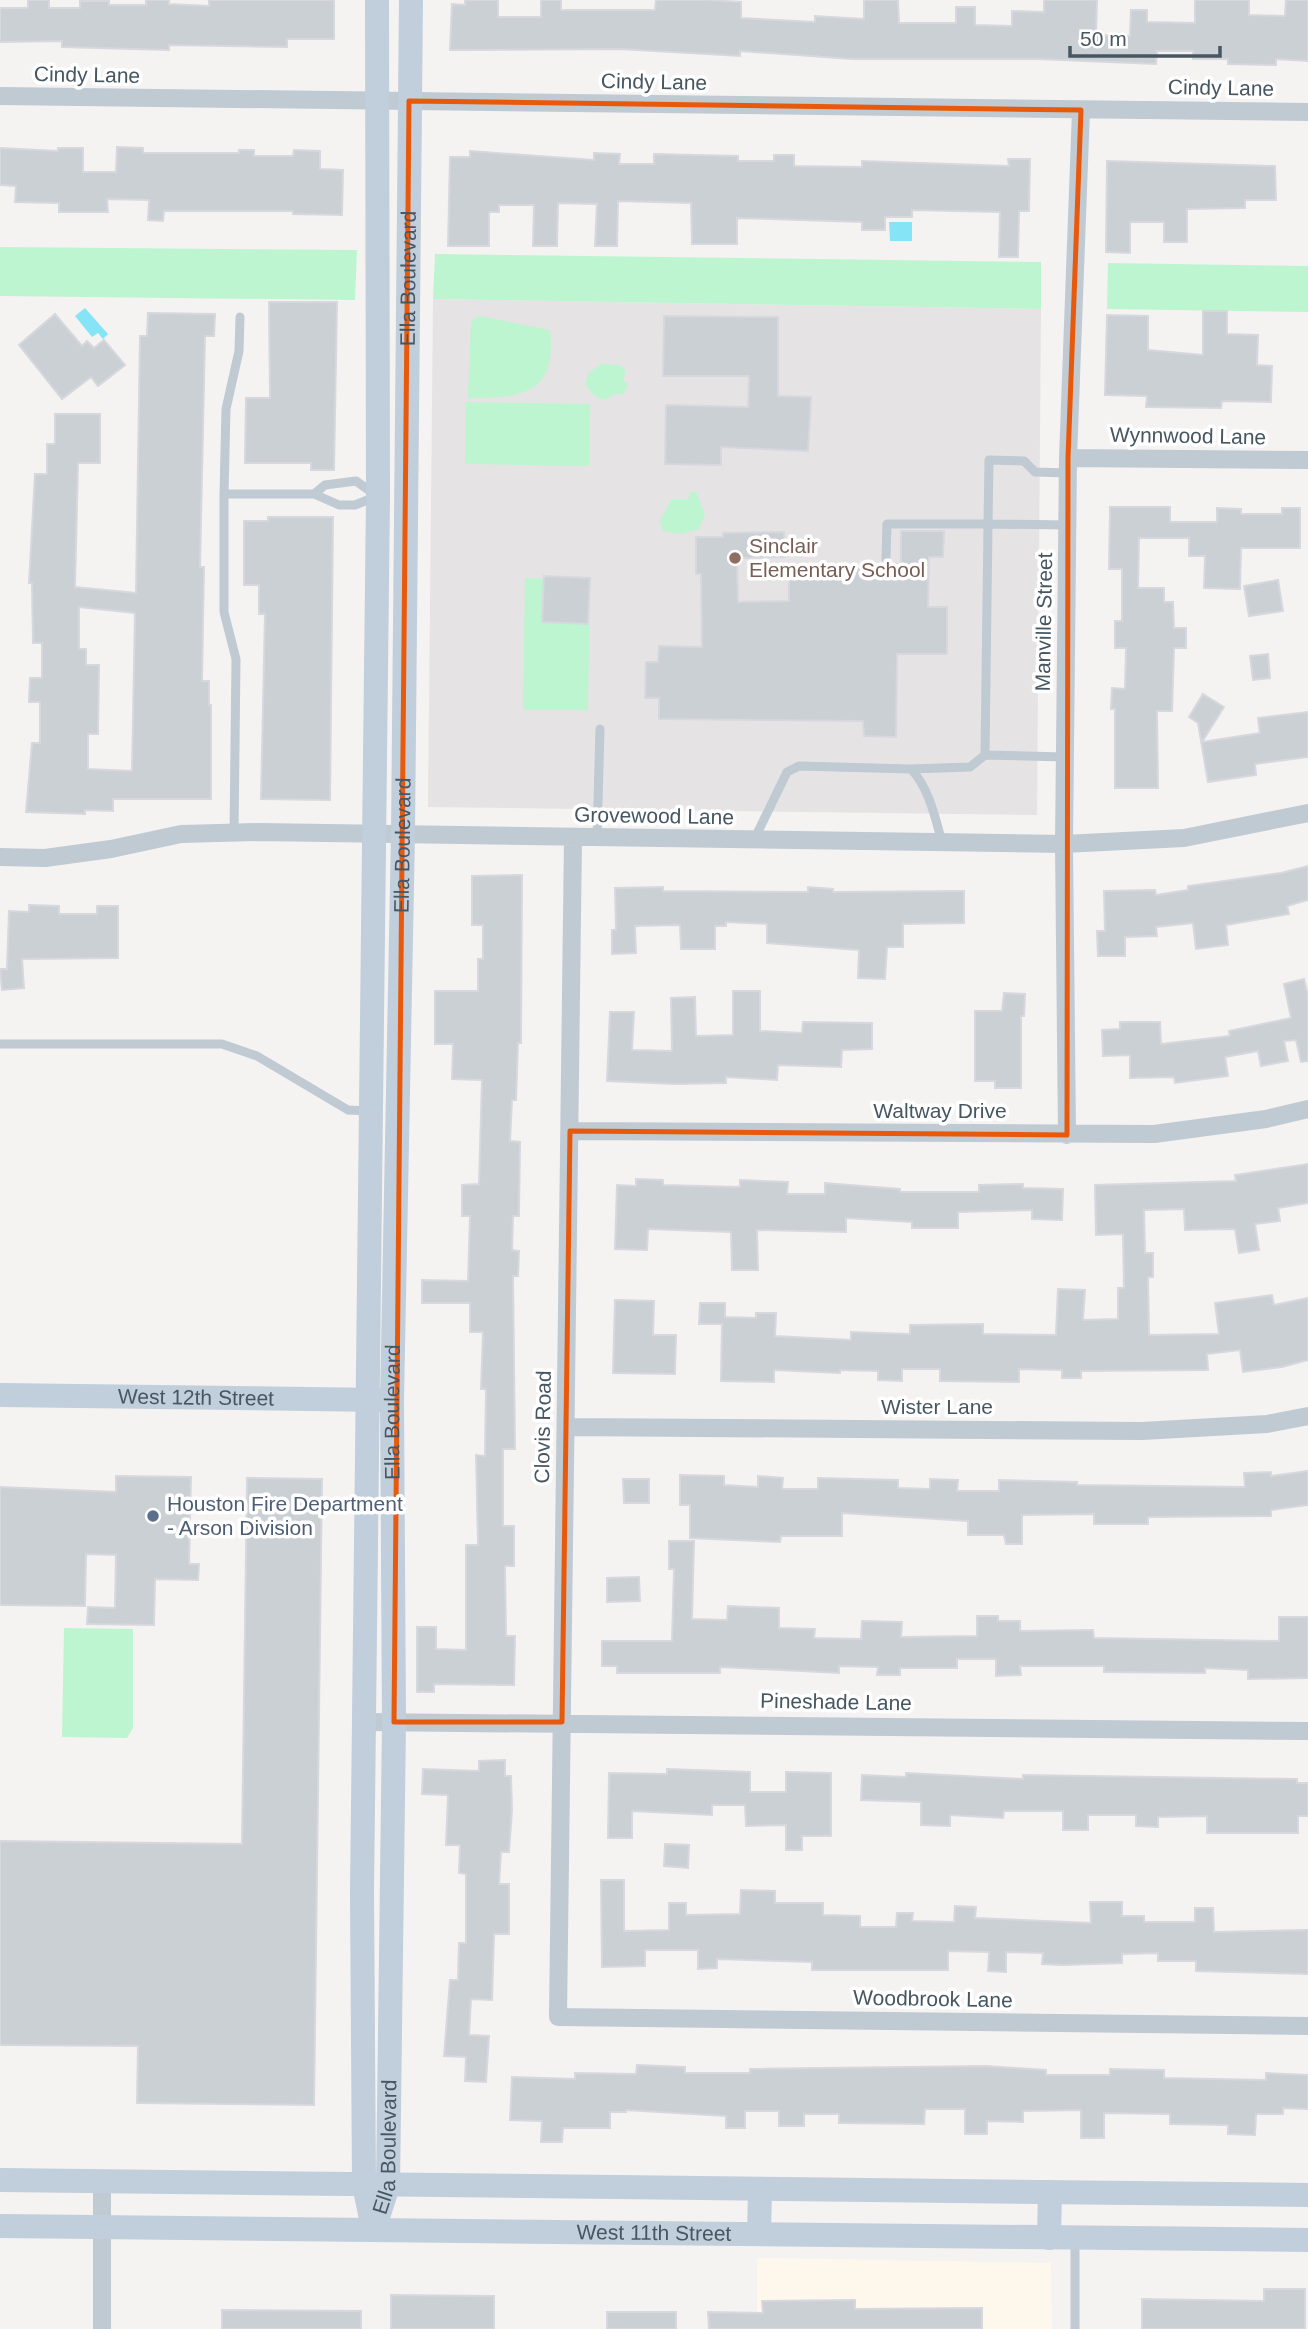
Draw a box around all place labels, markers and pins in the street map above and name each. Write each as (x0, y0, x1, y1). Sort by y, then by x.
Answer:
place label: Sinclair Elementary School (749, 534, 925, 581)
marker: Sinclair Elementary School (727, 550, 743, 566)
place label: Houston Fire Department - Arson Division (167, 1492, 403, 1539)
marker: Houston Fire Department - Arson Division (145, 1508, 161, 1524)

